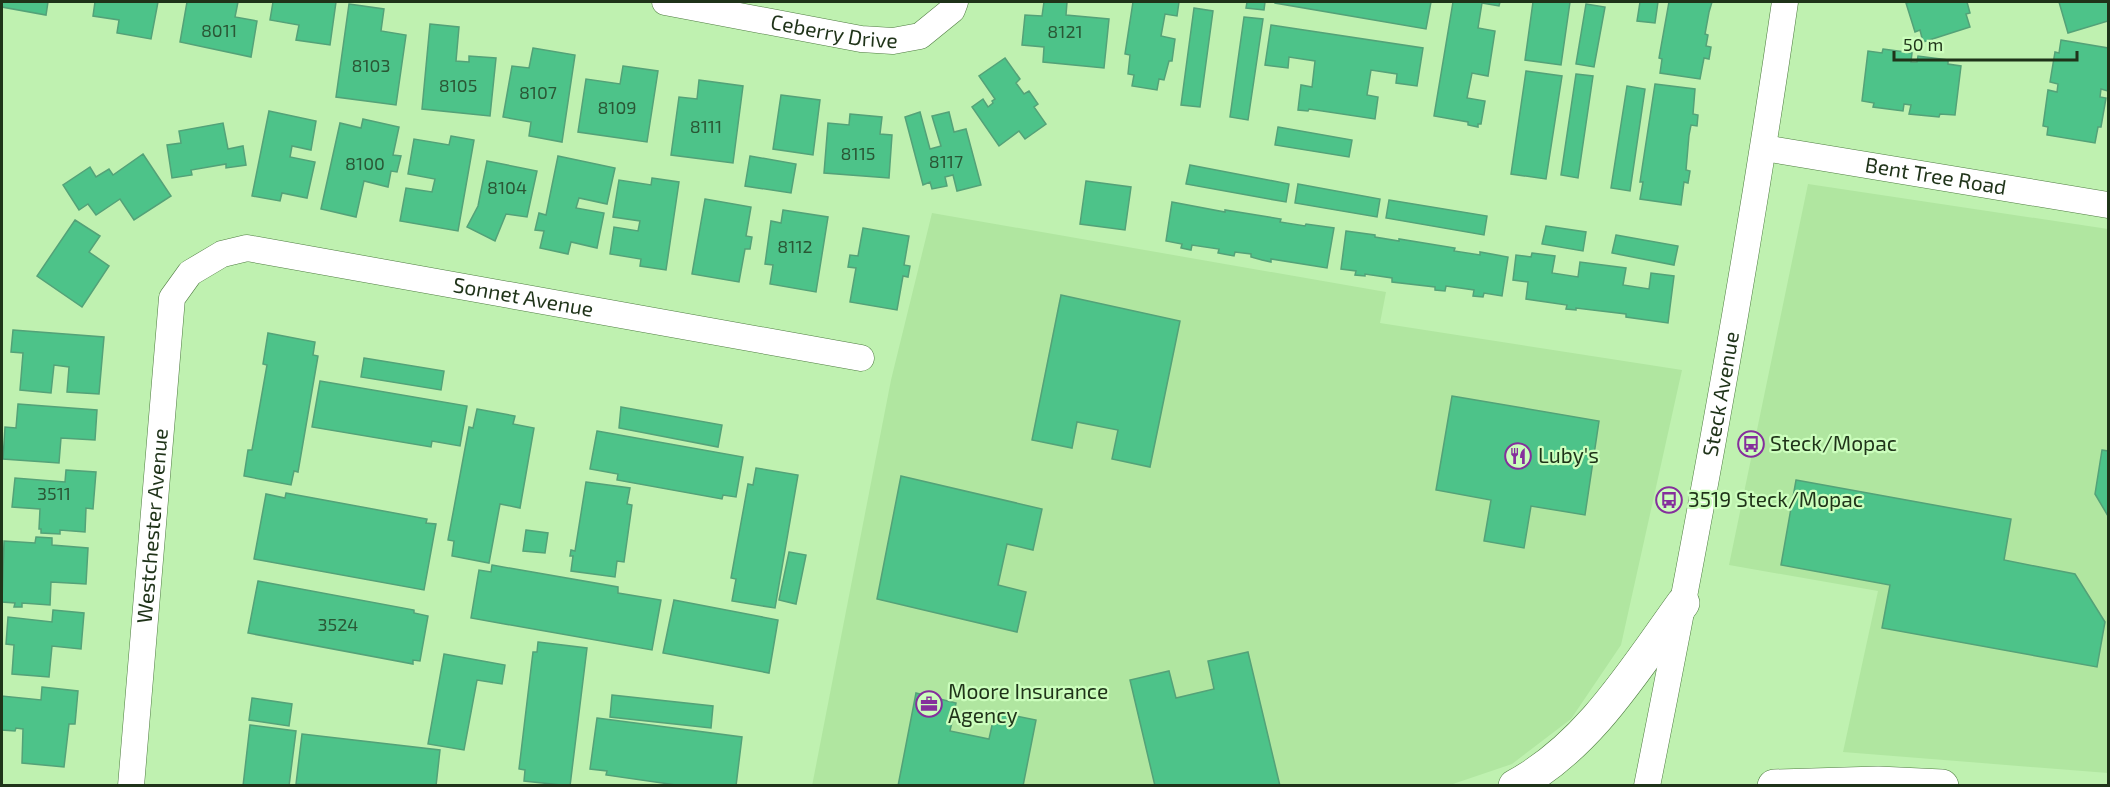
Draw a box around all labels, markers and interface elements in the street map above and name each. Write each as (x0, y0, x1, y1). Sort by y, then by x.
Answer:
street label: Ceberry Drive (769, 8, 899, 52)
house number: 8011 (201, 19, 237, 41)
house number: 8121 (1047, 20, 1083, 42)
scale bar (1894, 24, 2077, 62)
text: 50 m (1903, 33, 1943, 55)
house number: 8103 (352, 54, 390, 76)
house number: 8105 (439, 74, 477, 96)
house number: 8107 (519, 81, 557, 103)
house number: 8109 (597, 96, 637, 118)
house number: 8111 (690, 115, 722, 137)
house number: 8115 (841, 142, 875, 164)
house number: 8117 (929, 150, 963, 172)
street label: Bent Tree Road (1863, 151, 2008, 199)
house number: 8100 (345, 152, 385, 174)
house number: 8104 (487, 176, 527, 198)
house number: 8112 (777, 235, 813, 257)
street label: Sonnet Avenue (451, 271, 596, 321)
street label: Steck Avenue (1696, 329, 1743, 458)
street label: Westchester Avenue (131, 427, 172, 624)
bus stop icon: Steck/Mopac (1736, 429, 1766, 459)
place label: Steck/Mopac (1770, 430, 1897, 455)
restaurant icon: Luby's (1503, 441, 1533, 471)
place label: Luby's (1538, 442, 1599, 467)
house number: 3511 (37, 482, 71, 504)
bus stop icon: 3519 Steck/Mopac (1654, 485, 1684, 515)
place label: 3519 Steck/Mopac (1688, 486, 1863, 511)
house number: 3524 (318, 613, 358, 635)
place label: Moore Insurance Agency (948, 678, 1108, 727)
office icon: Moore Insurance Agency (914, 689, 944, 719)

